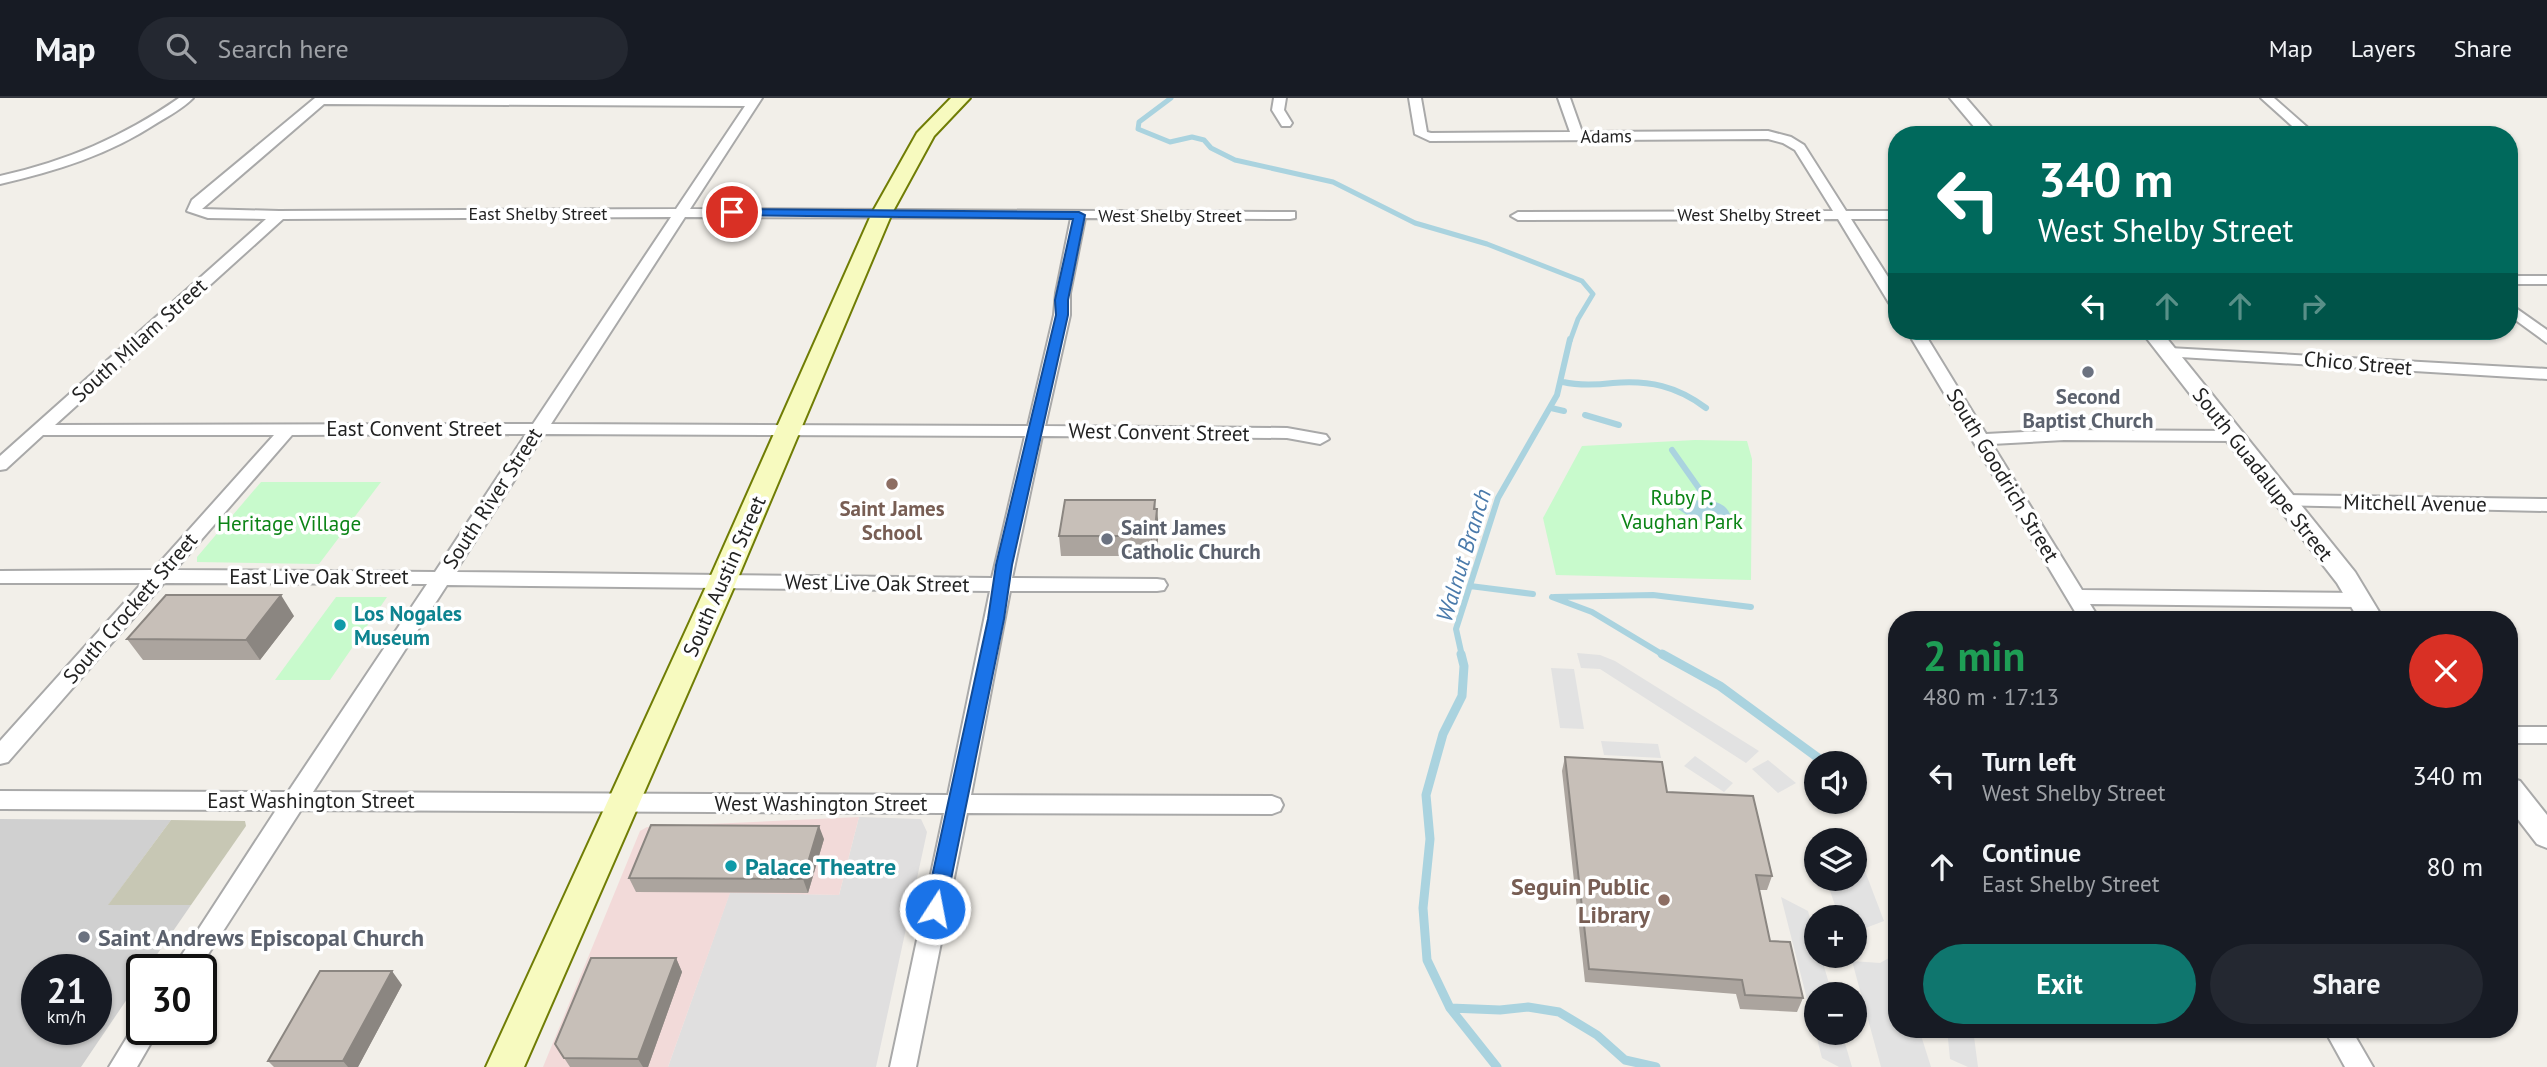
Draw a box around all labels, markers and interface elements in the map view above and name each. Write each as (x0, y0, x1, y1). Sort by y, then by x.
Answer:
search box (138, 17, 628, 80)
text: Map (35, 27, 96, 70)
icon: search (162, 29, 200, 67)
text: Search here (218, 32, 349, 65)
text: Map (2269, 33, 2313, 64)
text: Layers (2351, 33, 2416, 64)
text: Share (2454, 33, 2512, 64)
street label: Adams (1580, 124, 1632, 148)
text: 340 m (2038, 147, 2173, 211)
icon: left (1923, 154, 2014, 245)
pin (702, 182, 762, 242)
icon: arrive (713, 193, 751, 231)
street label: East Shelby Street (469, 202, 607, 225)
street label: West Shelby Street (1677, 203, 1821, 226)
street label: West Shelby Street (1098, 204, 1242, 227)
text: West Shelby Street (2038, 209, 2293, 251)
street label: South Milam Street (66, 272, 212, 408)
icon: left (2075, 287, 2113, 325)
icon: ahead (2148, 287, 2186, 325)
icon: ahead (2221, 287, 2259, 325)
icon: right (2294, 287, 2332, 325)
street label: Chico Street (2303, 345, 2413, 381)
marker: Second Baptist Church (2080, 364, 2096, 380)
street label: South Guadalupe Street (2187, 382, 2339, 566)
street label: South Goodrich Street (1941, 383, 2065, 567)
place label: Second Baptist Church (2023, 383, 2153, 434)
street label: East Convent Street (326, 415, 502, 442)
street label: West Convent Street (1068, 417, 1250, 447)
street label: South River Street (436, 422, 548, 574)
marker: Saint James School (884, 476, 900, 492)
park label: Ruby P. Vaughan Park (1620, 484, 1743, 535)
water label: Walnut Branch (1429, 485, 1497, 625)
street label: Mitchell Avenue (2343, 488, 2487, 518)
street label: South Austin Street (676, 491, 772, 661)
place label: Saint James School (839, 495, 945, 546)
park label: Heritage Village (217, 510, 361, 537)
place label: Saint James Catholic Church (1121, 514, 1261, 565)
street label: South Crockett Street (57, 527, 203, 689)
marker: Saint James Catholic Church (1099, 531, 1115, 547)
street label: East Live Oak Street (229, 563, 409, 590)
street label: West Live Oak Street (784, 568, 970, 598)
place label: Los Nogales Museum (354, 600, 462, 651)
marker: Los Nogales Museum (332, 617, 348, 633)
text: 2 min (1923, 628, 2025, 683)
button: close (2409, 634, 2483, 708)
text: 480 m · 17:13 (1923, 682, 2059, 711)
text: Turn left (1982, 745, 2076, 778)
map controls (1804, 751, 1867, 1045)
button: sound (1804, 751, 1867, 814)
icon: left (1923, 757, 1961, 795)
text: 340 m (2412, 759, 2483, 792)
text: West Shelby Street (1982, 778, 2166, 807)
street label: East Washington Street (207, 787, 415, 814)
street label: West Washington Street (715, 790, 927, 817)
button: layers (1804, 828, 1867, 891)
text: Continue (1982, 836, 2081, 869)
icon: ahead (1923, 848, 1961, 886)
text: 80 m (2427, 850, 2483, 883)
place label: Palace Theatre (745, 851, 896, 882)
marker: Palace Theatre (723, 858, 739, 874)
text: East Shelby Street (1982, 869, 2159, 898)
place label: Seguin Public Library (1511, 871, 1651, 930)
position arrow (898, 872, 972, 946)
marker: Seguin Public Library (1656, 892, 1672, 908)
button: + (1804, 905, 1867, 968)
place label: Saint Andrews Episcopal Church (98, 922, 424, 953)
marker: Saint Andrews Episcopal Church (76, 929, 92, 945)
button: Exit (1923, 944, 2196, 1024)
button: Share (2210, 944, 2483, 1024)
speed limit sign: 30 (126, 954, 217, 1045)
text: 21 (47, 967, 86, 1013)
button: − (1804, 982, 1867, 1045)
text: km/h (47, 1005, 86, 1028)

